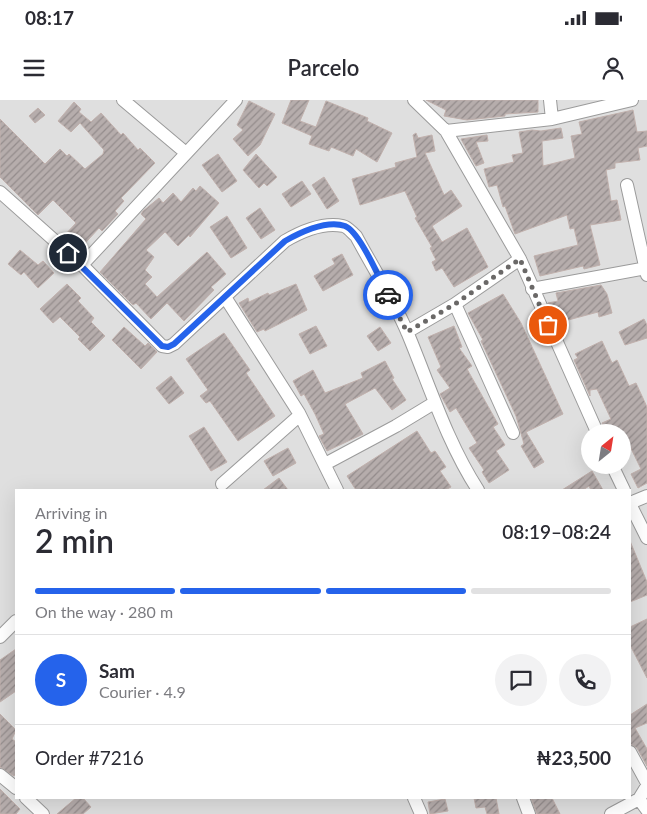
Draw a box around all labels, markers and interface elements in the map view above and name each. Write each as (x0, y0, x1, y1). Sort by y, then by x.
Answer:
text: 08:17 (25, 6, 74, 29)
icon: menu (20, 54, 48, 82)
text: Parcelo (288, 54, 359, 81)
icon: person (599, 54, 627, 82)
pin (47, 232, 89, 274)
icon: home (54, 239, 82, 267)
courier (363, 270, 413, 320)
icon: car (374, 281, 402, 309)
pin (527, 304, 569, 346)
icon: bag (534, 311, 562, 339)
north arrow (581, 424, 631, 474)
map controls (581, 424, 631, 474)
text: Arriving in (35, 503, 108, 522)
text: 08:19–08:24 (502, 520, 611, 543)
text: 2 min (35, 521, 114, 560)
text: On the way · 280 m (35, 602, 173, 621)
button: chat (495, 654, 547, 706)
button: phone (559, 654, 611, 706)
text: Sam (99, 659, 135, 682)
text: S (56, 668, 66, 691)
text: Courier · 4.9 (99, 682, 186, 701)
text: Order #7216 (35, 746, 144, 769)
text: ₦23,500 (536, 746, 611, 769)

